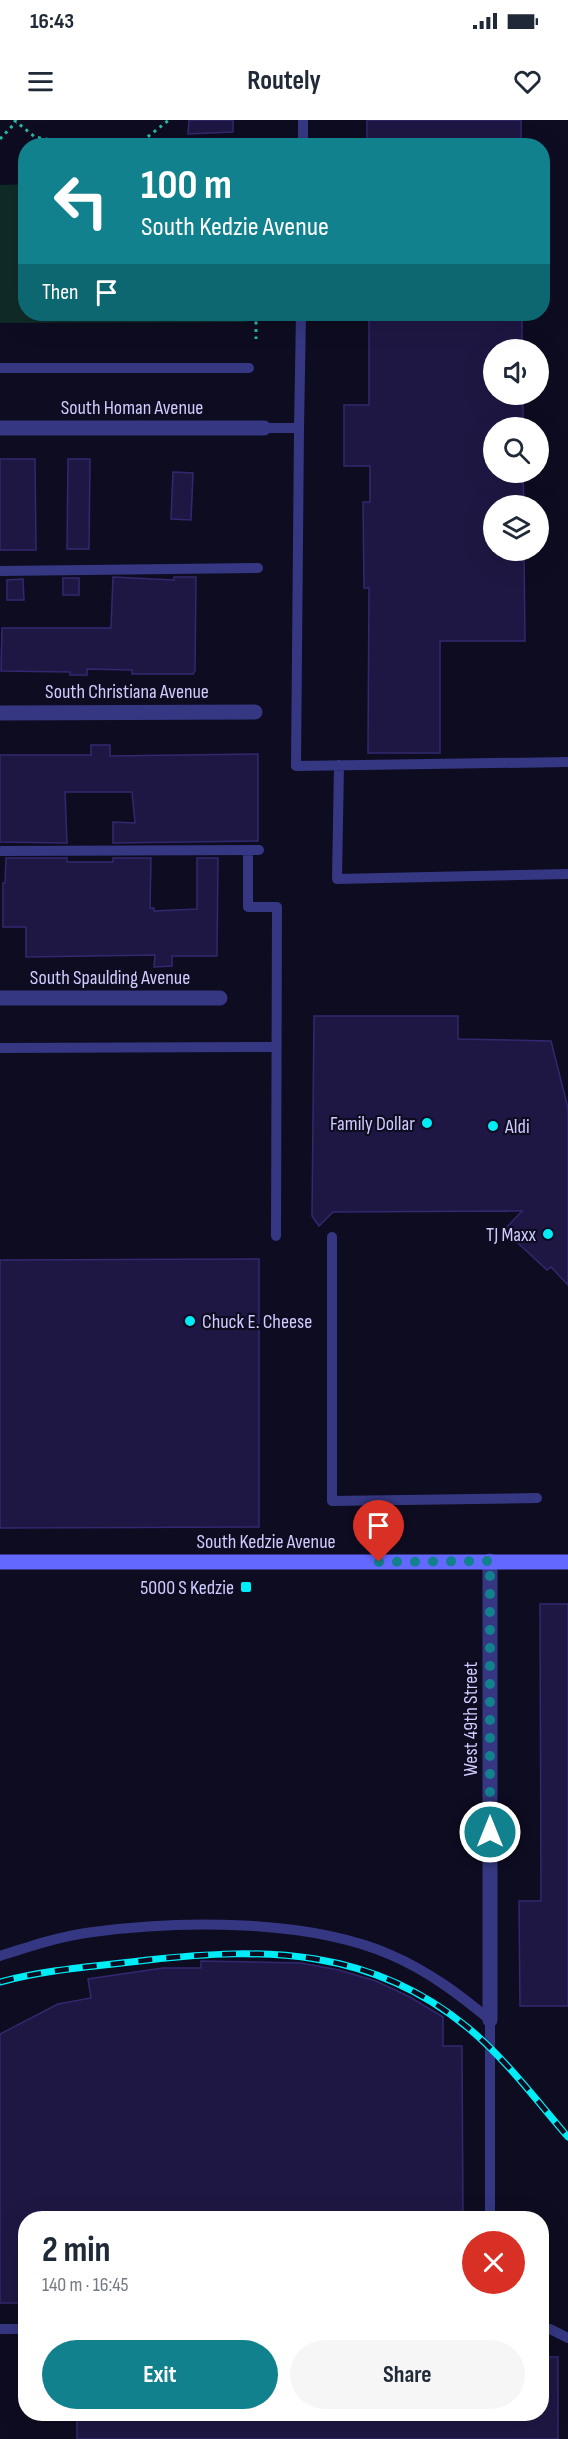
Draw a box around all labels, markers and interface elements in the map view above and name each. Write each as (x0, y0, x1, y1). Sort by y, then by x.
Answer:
text: 16:43 (30, 8, 74, 35)
icon: menu (24, 65, 57, 98)
text: Routely (247, 65, 321, 97)
icon: heart (511, 65, 544, 98)
text: 100 m (141, 160, 232, 211)
icon: left (42, 162, 120, 240)
text: South Kedzie Avenue (141, 211, 329, 243)
icon: arrive (90, 276, 123, 309)
text: Then (42, 279, 78, 306)
map controls (483, 339, 549, 561)
button: sound (483, 339, 549, 405)
street label: South Homan Avenue (61, 396, 203, 420)
button: search (483, 417, 549, 483)
button: layers (483, 495, 549, 561)
street label: South Christiana Avenue (45, 680, 209, 704)
street label: South Spaulding Avenue (30, 966, 190, 990)
place label: Family Dollar (330, 1112, 415, 1136)
place label: Aldi (504, 1115, 530, 1139)
marker: Family Dollar (420, 1116, 434, 1130)
marker: Aldi (486, 1119, 500, 1133)
place label: TJ Maxx (486, 1223, 536, 1247)
marker: TJ Maxx (541, 1227, 555, 1241)
place label: Chuck E. Cheese (202, 1310, 312, 1334)
marker: Chuck E. Cheese (183, 1314, 197, 1328)
pin (353, 1500, 404, 1562)
icon: arrive (362, 1509, 395, 1542)
street label: South Kedzie Avenue (196, 1530, 336, 1554)
place label: 5000 S Kedzie (140, 1576, 234, 1600)
marker: 5000 S Kedzie (239, 1580, 253, 1594)
street label: West 49th Street (459, 1662, 483, 1776)
position arrow (458, 1800, 522, 1864)
text: 2 min (42, 2229, 111, 2272)
button: close (462, 2231, 525, 2294)
text: 140 m · 16:45 (42, 2273, 129, 2297)
button: Exit (42, 2340, 278, 2409)
button: Share (290, 2340, 525, 2409)

